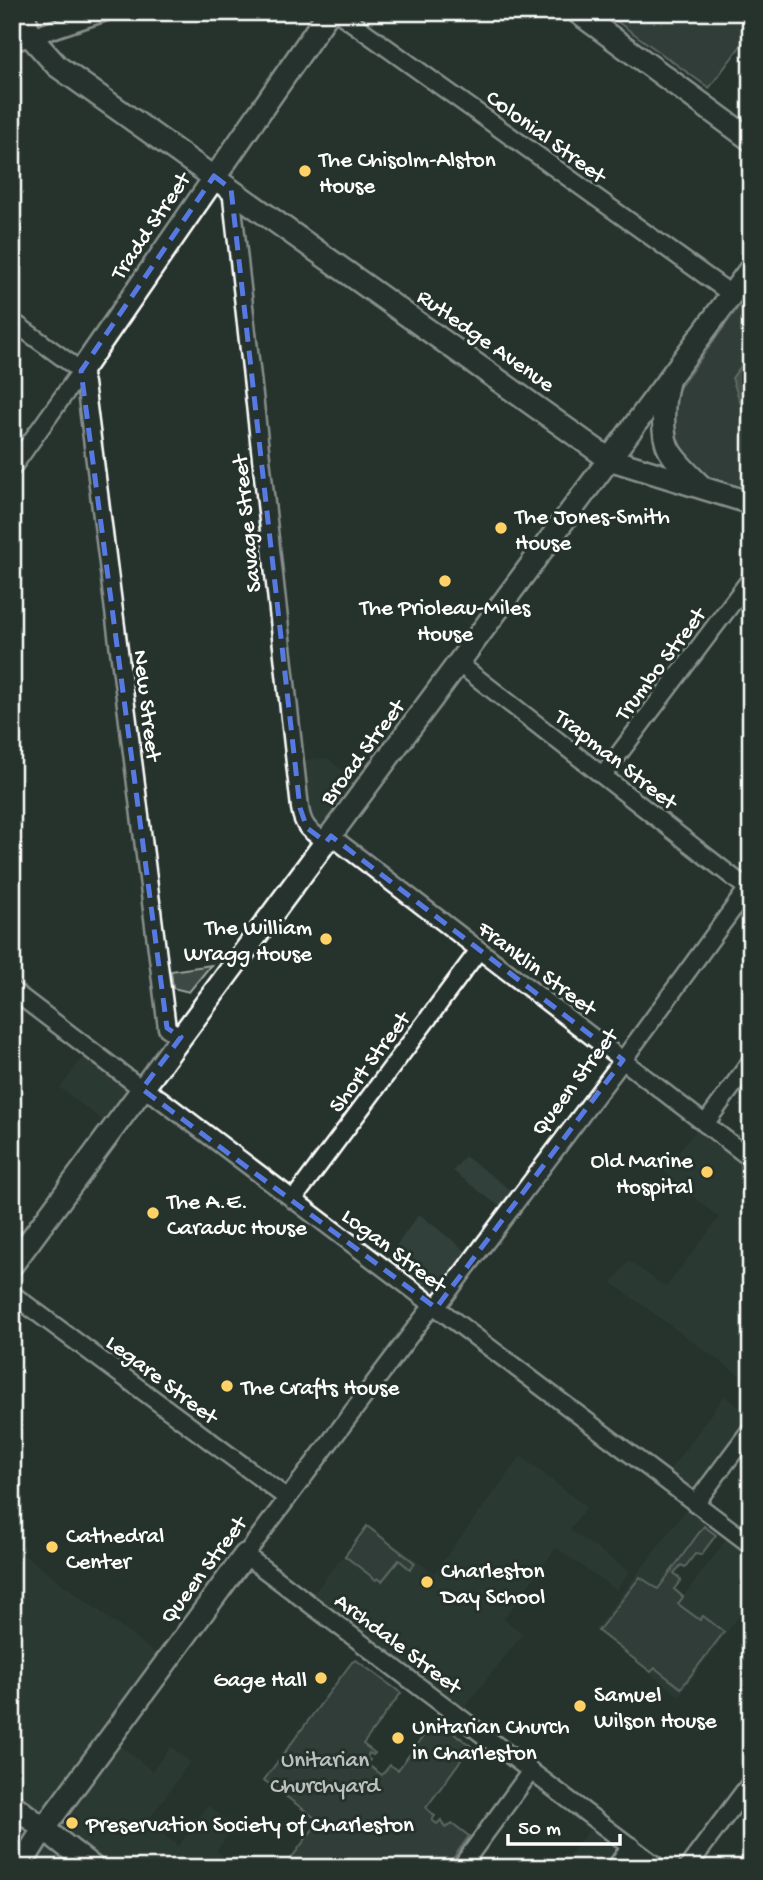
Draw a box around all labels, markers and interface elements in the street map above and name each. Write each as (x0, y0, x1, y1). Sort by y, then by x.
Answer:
street label: Colonial Street (480, 85, 612, 191)
place label: The Chisolm-Alston House (317, 148, 496, 201)
marker: The Chisolm-Alston House (297, 163, 313, 179)
street label: Tradd Street (105, 167, 199, 287)
street label: Rutledge Avenue (411, 284, 560, 400)
street label: Savage Street (228, 452, 269, 594)
place label: The Jones-Smith House (513, 505, 670, 558)
marker: The Jones-Smith House (493, 520, 509, 536)
marker: The Prioleau-Miles House (437, 573, 453, 589)
place label: The Prioleau-Miles House (358, 596, 531, 649)
street label: Trumbo Street (609, 602, 714, 729)
street label: New Street (125, 648, 166, 764)
street label: Broad Street (315, 694, 413, 812)
street label: Trapman Street (547, 703, 683, 818)
place label: The William Wragg House (184, 916, 313, 969)
street label: Franklin Street (470, 916, 602, 1024)
marker: The William Wragg House (318, 931, 334, 947)
street label: Short Street (324, 1006, 418, 1119)
street label: Queen Street (527, 1023, 626, 1142)
place label: Old Marine Hospital (591, 1149, 694, 1202)
marker: Old Marine Hospital (699, 1164, 715, 1180)
place label: The A.E. Caraduc House (165, 1190, 308, 1243)
street label: Logan Street (335, 1204, 452, 1301)
marker: The A.E. Caraduc House (145, 1205, 161, 1221)
street label: Legare Street (100, 1330, 223, 1433)
place label: The Crafts House (239, 1376, 401, 1403)
marker: The Crafts House (219, 1378, 235, 1394)
street label: Queen Street (156, 1511, 255, 1630)
place label: Cathedral Center (66, 1524, 164, 1577)
marker: Cathedral Center (44, 1539, 60, 1555)
place label: Charleston Day School (439, 1559, 545, 1612)
marker: Charleston Day School (419, 1574, 435, 1590)
street label: Archdale Street (328, 1588, 467, 1702)
place label: Gage Hall (213, 1668, 307, 1695)
marker: Gage Hall (313, 1670, 329, 1686)
place label: Samuel Wilson House (594, 1683, 718, 1736)
marker: Samuel Wilson House (572, 1698, 588, 1714)
place label: Unitarian Church in Charleston (412, 1715, 570, 1768)
marker: Unitarian Church in Charleston (390, 1730, 406, 1746)
park label: Unitarian Churchyard (270, 1748, 381, 1801)
scale bar (508, 1803, 620, 1847)
place label: Preservation Society of Charleston (85, 1813, 414, 1840)
marker: Preservation Society of Charleston (64, 1815, 80, 1831)
text: 50 m (518, 1818, 561, 1843)

